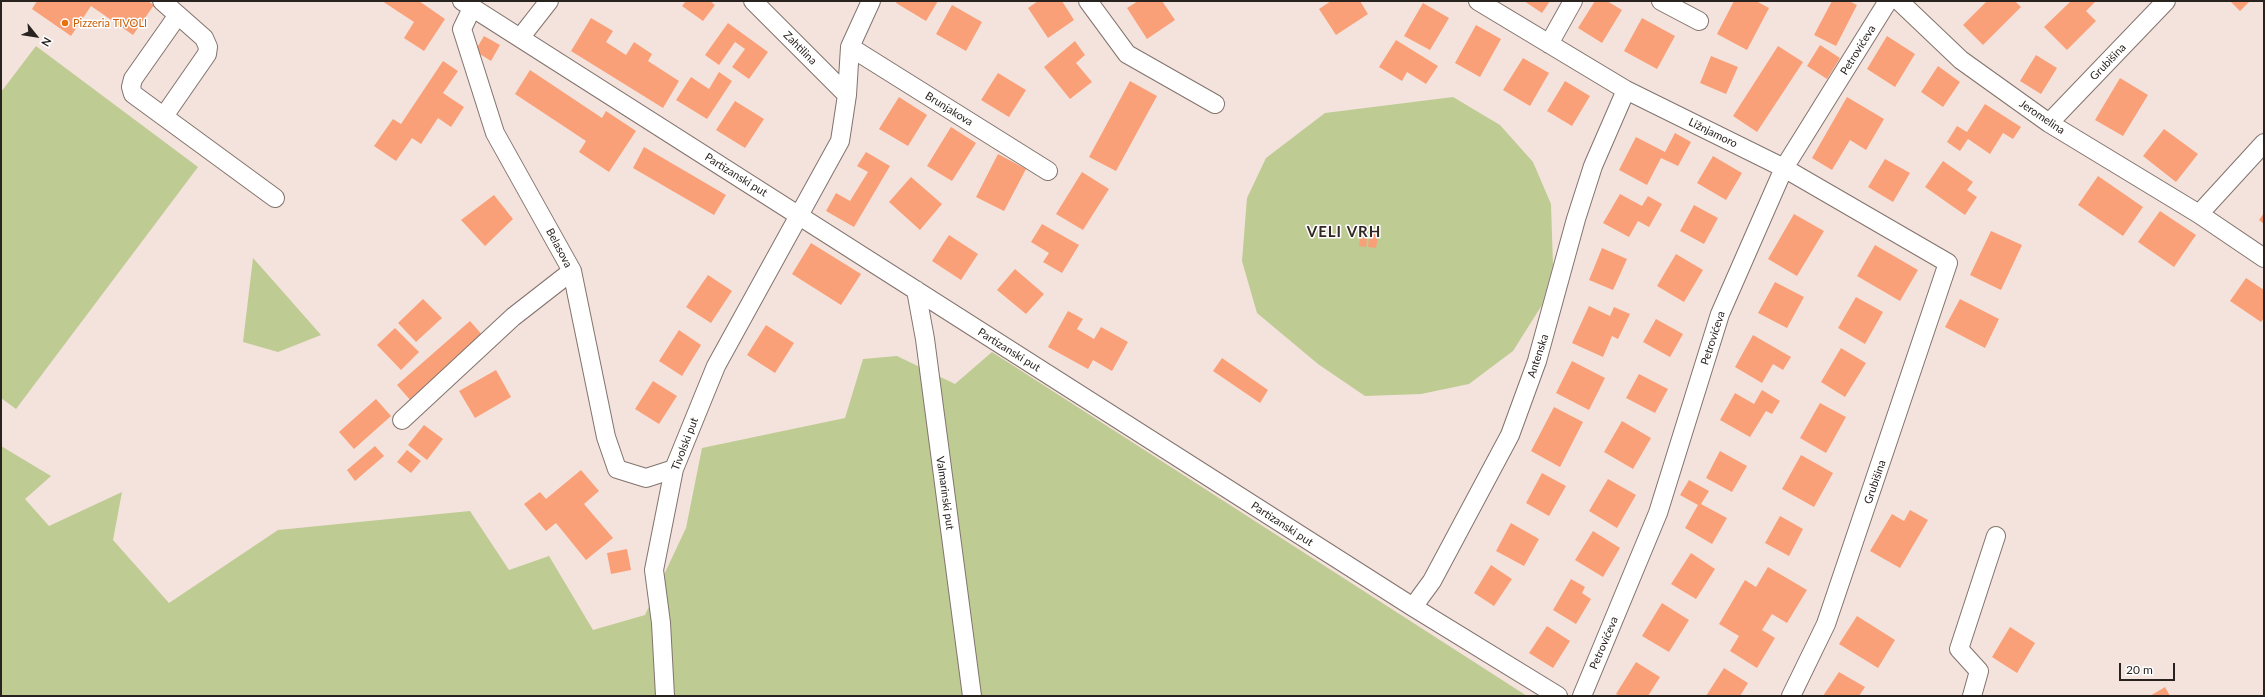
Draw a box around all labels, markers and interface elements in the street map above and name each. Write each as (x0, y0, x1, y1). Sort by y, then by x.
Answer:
north arrow (16, 16, 56, 56)
place label: Pizzeria TIVOLI (73, 16, 147, 30)
marker: Pizzeria TIVOLI (60, 18, 70, 28)
street label: Petrovićeva (1838, 23, 1878, 77)
street label: Zahtilina (781, 29, 819, 67)
text: N (39, 35, 55, 49)
street label: Grubišina (2087, 41, 2129, 83)
street label: Brunjakova (923, 89, 975, 129)
street label: Jeromelina (2017, 97, 2067, 137)
street label: Ližnjamoro (1686, 115, 1740, 151)
street label: Partizanski put (702, 151, 770, 199)
district label: VELI VRH (1307, 223, 1381, 241)
street label: Belasova (543, 226, 575, 270)
street label: Petrovićeva (1698, 309, 1728, 367)
street label: Partizanski put (975, 326, 1043, 374)
street label: Antenska (1525, 332, 1551, 380)
street label: Tivolski put (669, 416, 701, 472)
street label: Valmarinski put (933, 455, 957, 531)
street label: Grubišina (1861, 458, 1889, 506)
street label: Partizanski put (1249, 499, 1315, 549)
street label: Petrovićeva (1587, 615, 1621, 671)
scale bar (2121, 655, 2177, 681)
text: 20 m (2126, 662, 2153, 677)

